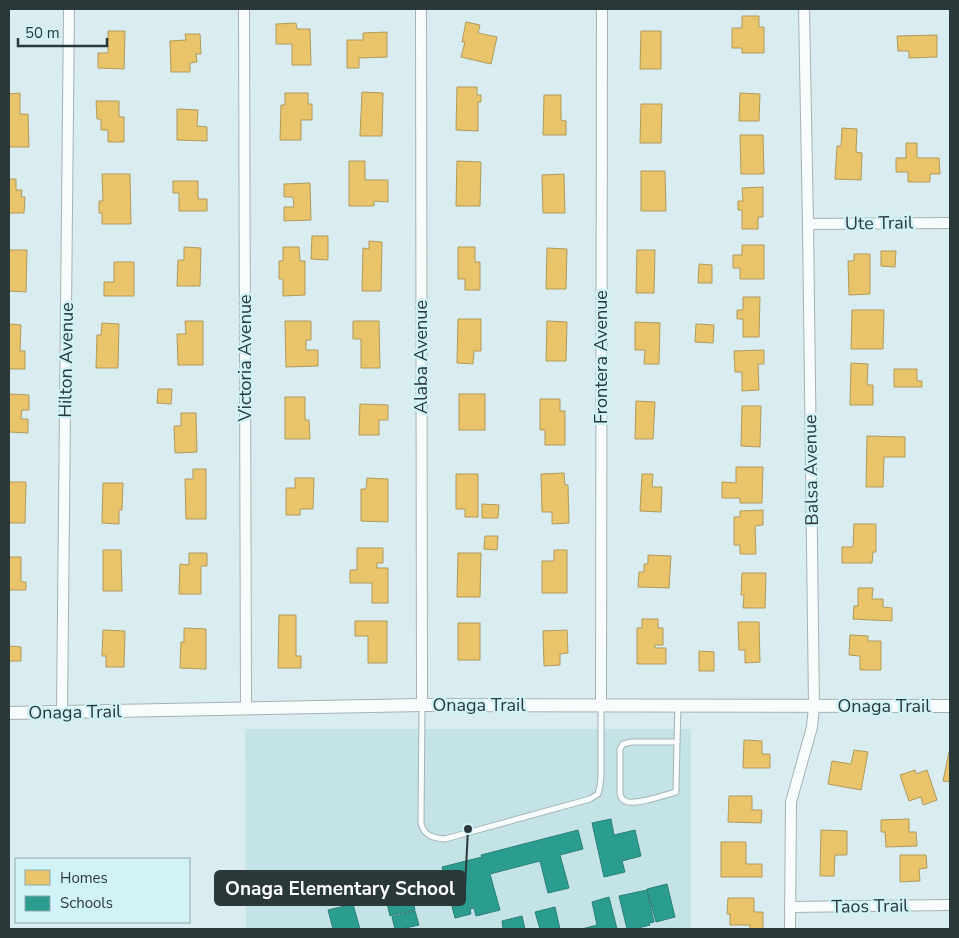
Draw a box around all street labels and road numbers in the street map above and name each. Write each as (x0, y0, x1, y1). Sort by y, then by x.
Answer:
street label: Ute Trail (845, 210, 914, 236)
street label: Frontera Avenue (589, 290, 613, 424)
street label: Victoria Avenue (233, 294, 257, 423)
street label: Alaba Avenue (409, 300, 433, 414)
street label: Hilton Avenue (53, 302, 79, 418)
street label: Balsa Avenue (798, 414, 824, 526)
street label: Onaga Trail (432, 693, 526, 717)
street label: Onaga Trail (837, 694, 931, 718)
street label: Onaga Trail (28, 699, 122, 725)
street label: Taos Trail (831, 893, 909, 919)

